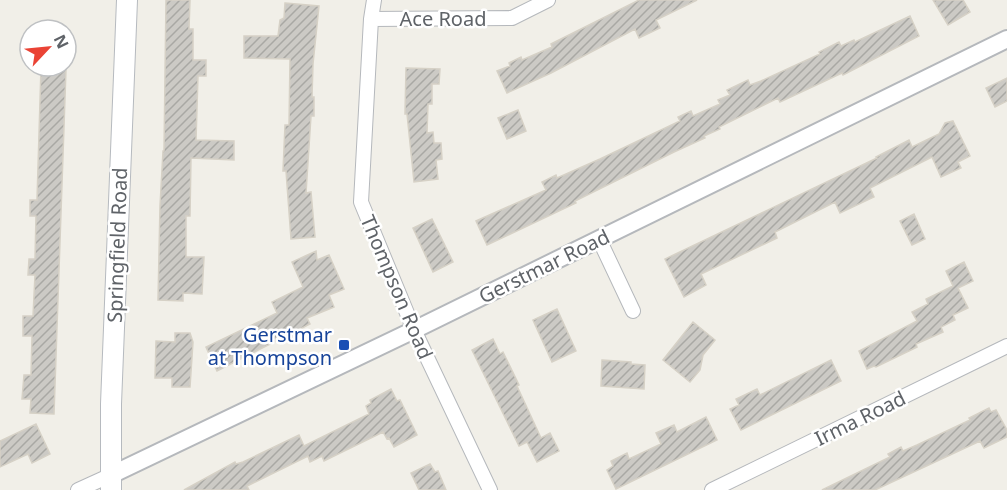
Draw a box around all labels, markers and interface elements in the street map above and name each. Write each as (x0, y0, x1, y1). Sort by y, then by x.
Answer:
street label: Ace Road (400, 5, 486, 32)
north arrow (18, 18, 78, 78)
text: N (49, 31, 74, 52)
street label: Springfield Road (101, 167, 133, 323)
street label: Thompson Road (355, 211, 439, 363)
street label: Gerstmar Road (474, 223, 614, 309)
place label: Gerstmar at Thompson (208, 321, 332, 371)
marker: Gerstmar at Thompson (337, 338, 351, 352)
street label: Irma Road (810, 384, 910, 452)

